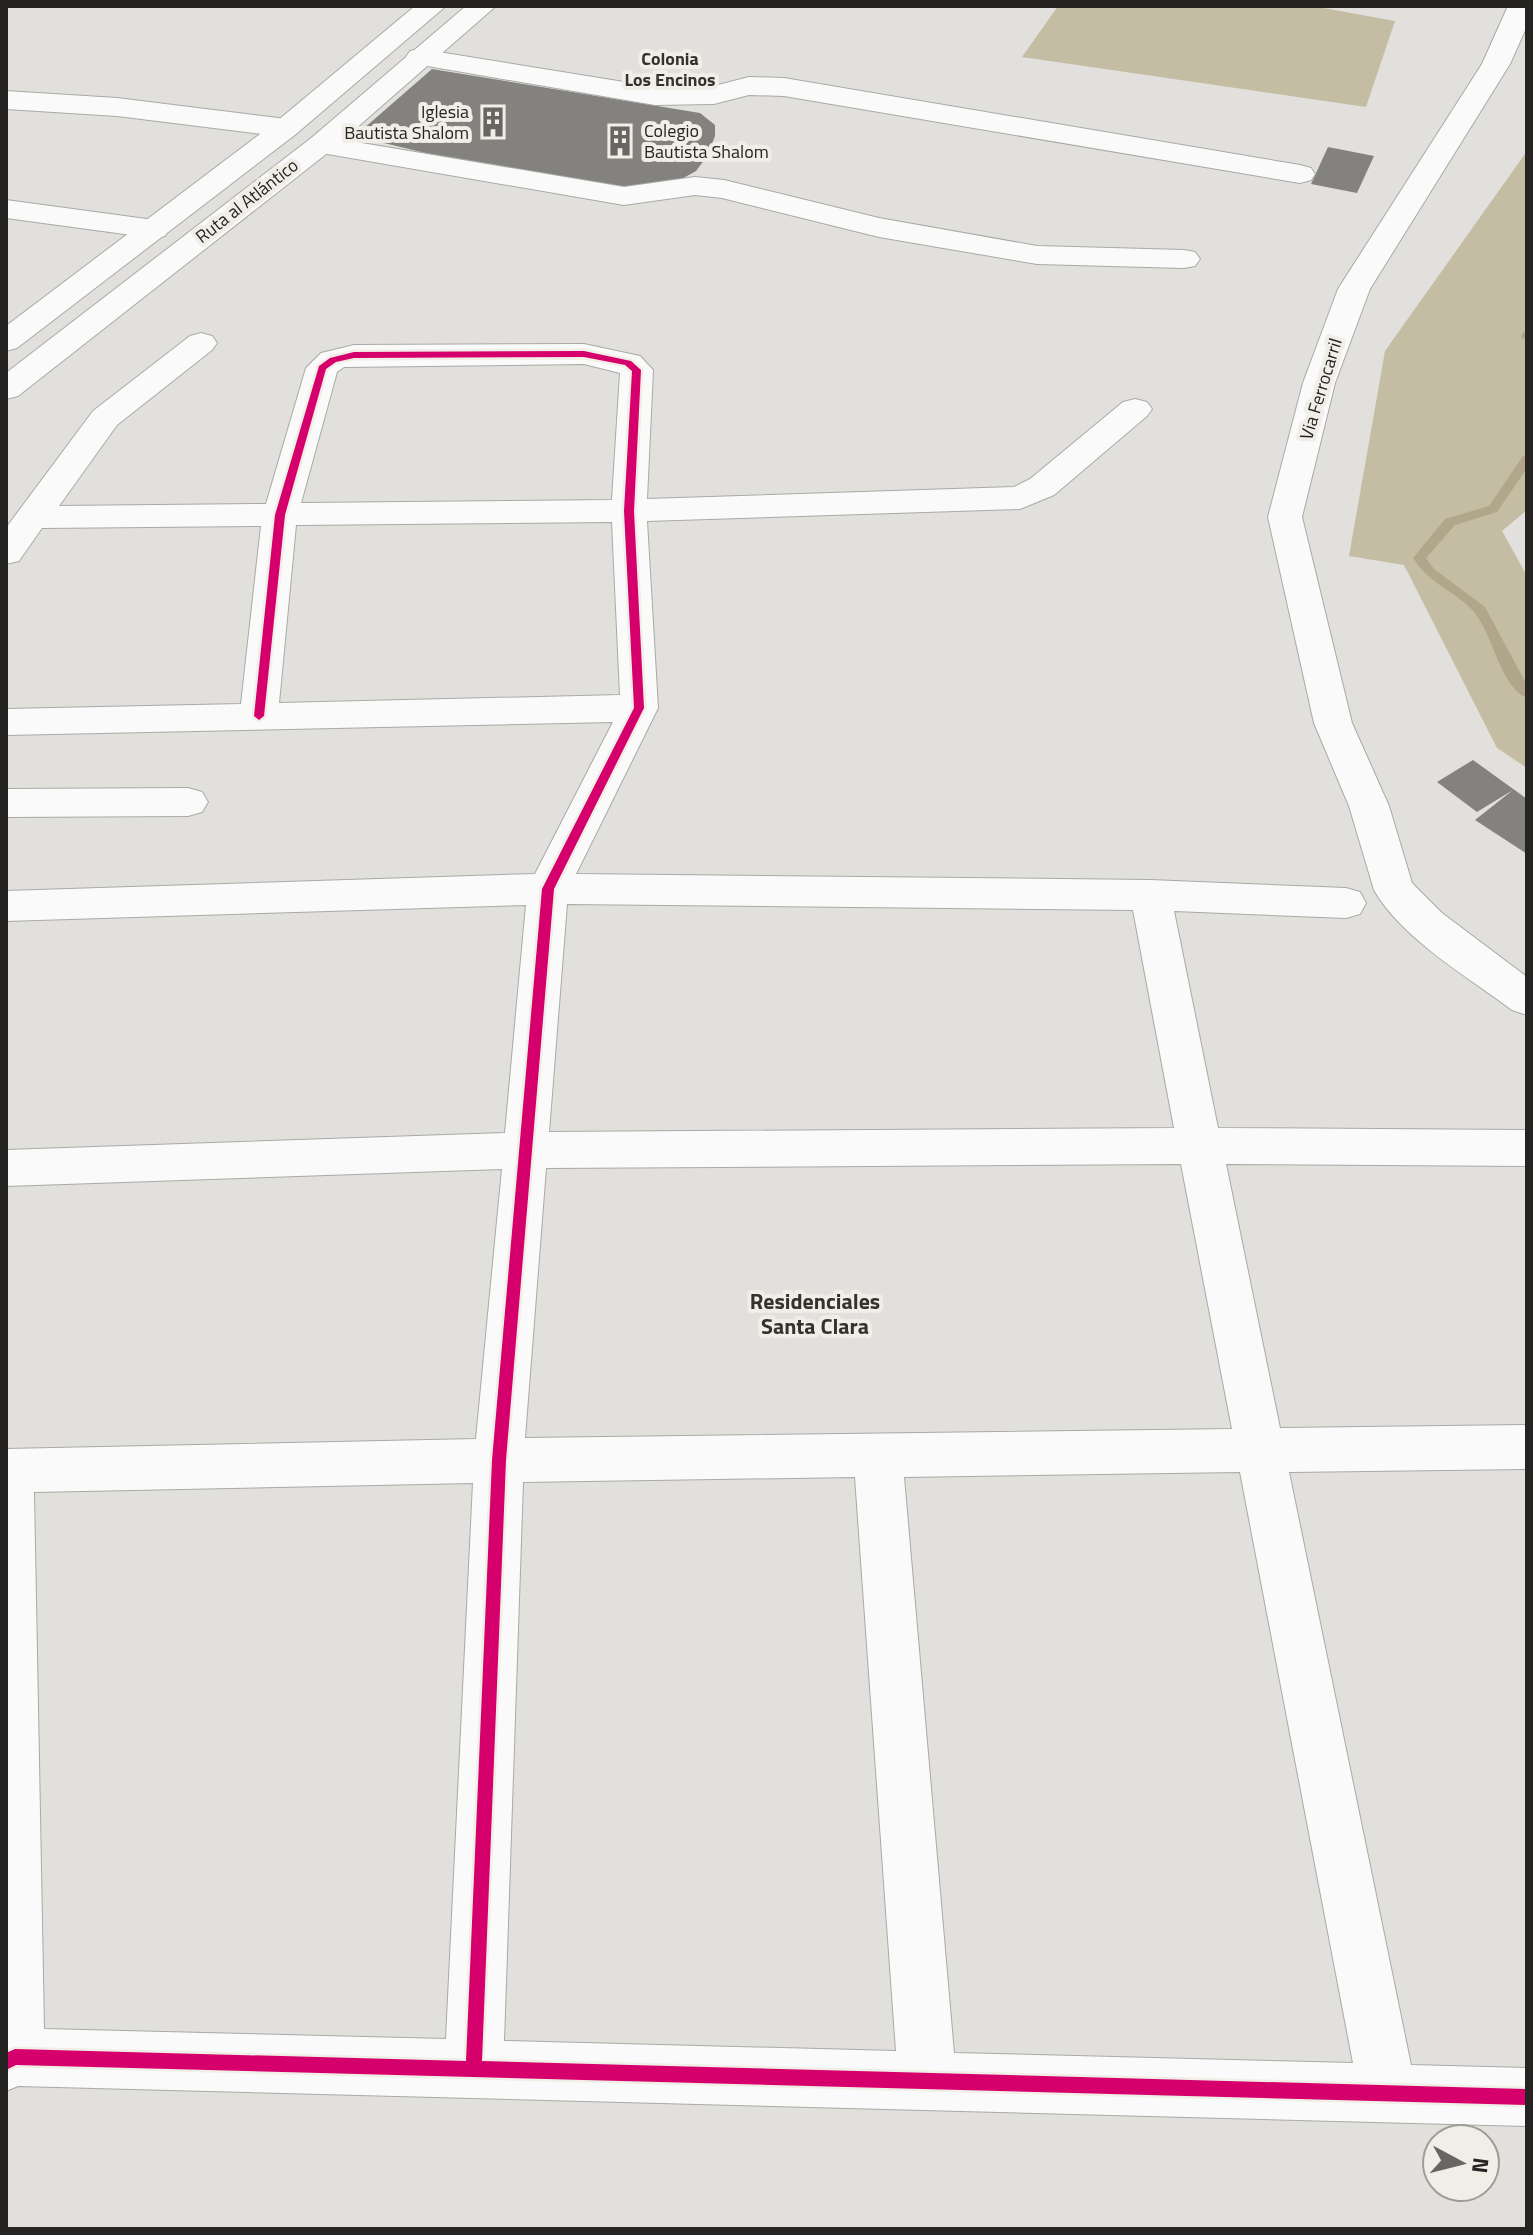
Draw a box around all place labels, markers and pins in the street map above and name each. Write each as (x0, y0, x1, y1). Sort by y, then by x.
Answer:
place label: Iglesia Bautista Shalom (344, 98, 469, 146)
building icon: Iglesia Bautista Shalom (476, 105, 510, 139)
place label: Colegio Bautista Shalom (644, 117, 769, 165)
building icon: Colegio Bautista Shalom (603, 124, 637, 158)

